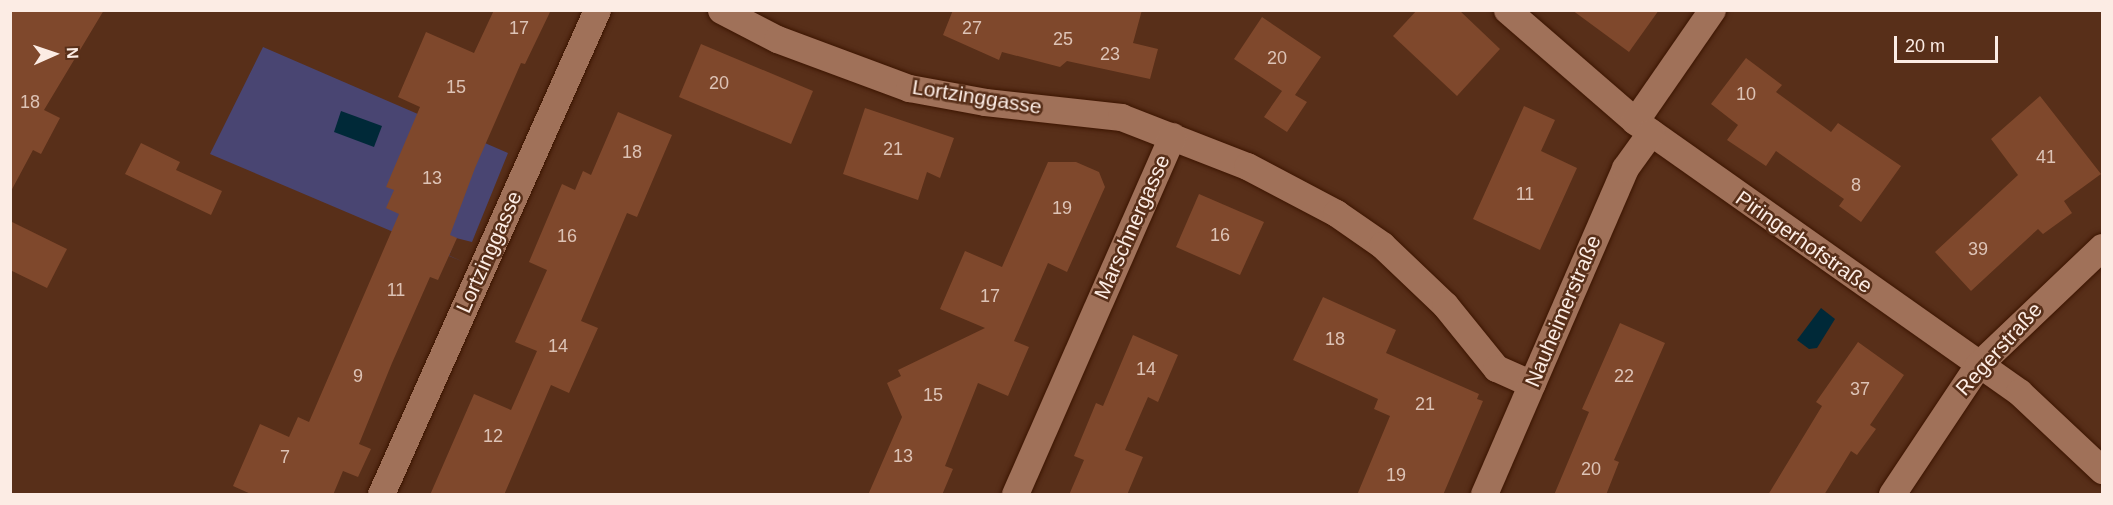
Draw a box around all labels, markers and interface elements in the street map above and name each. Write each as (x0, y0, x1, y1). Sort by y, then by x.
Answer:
house number: 17 (509, 17, 529, 39)
house number: 27 (962, 17, 982, 39)
north arrow (24, 24, 84, 84)
scale bar (1897, 24, 2000, 62)
house number: 25 (1053, 28, 1073, 50)
text: 20 m (1905, 36, 1945, 56)
house number: 23 (1100, 43, 1120, 65)
text: N (64, 47, 81, 59)
house number: 20 (1267, 47, 1287, 69)
house number: 20 (709, 72, 729, 94)
street label: Lortzinggasse (910, 74, 1044, 120)
house number: 15 (446, 76, 466, 98)
house number: 10 (1736, 83, 1756, 105)
house number: 18 (20, 91, 40, 113)
house number: 21 (883, 138, 903, 160)
house number: 18 (622, 141, 642, 163)
house number: 41 (2036, 146, 2056, 168)
street label: Marschnergasse (1089, 151, 1175, 303)
house number: 13 (422, 167, 442, 189)
house number: 8 (1851, 174, 1861, 196)
house number: 11 (1516, 183, 1534, 205)
street label: Piringerhofstraße (1731, 185, 1877, 299)
street label: Lortzinggasse (451, 187, 527, 317)
house number: 19 (1052, 197, 1072, 219)
house number: 16 (1210, 224, 1230, 246)
house number: 16 (557, 225, 577, 247)
street label: Nauheimerstraße (1520, 231, 1606, 391)
house number: 39 (1968, 238, 1988, 260)
house number: 11 (387, 279, 405, 301)
house number: 17 (980, 285, 1000, 307)
street label: Regerstraße (1951, 297, 2047, 401)
house number: 18 (1325, 328, 1345, 350)
house number: 14 (548, 335, 568, 357)
house number: 14 (1136, 358, 1156, 380)
house number: 9 (353, 365, 363, 387)
house number: 22 (1614, 365, 1634, 387)
house number: 37 (1850, 378, 1870, 400)
house number: 15 (923, 384, 943, 406)
house number: 21 (1415, 393, 1435, 415)
house number: 12 (483, 425, 503, 447)
house number: 13 (893, 445, 913, 467)
house number: 7 (280, 446, 290, 468)
house number: 20 (1581, 458, 1601, 480)
house number: 19 (1386, 464, 1406, 486)

